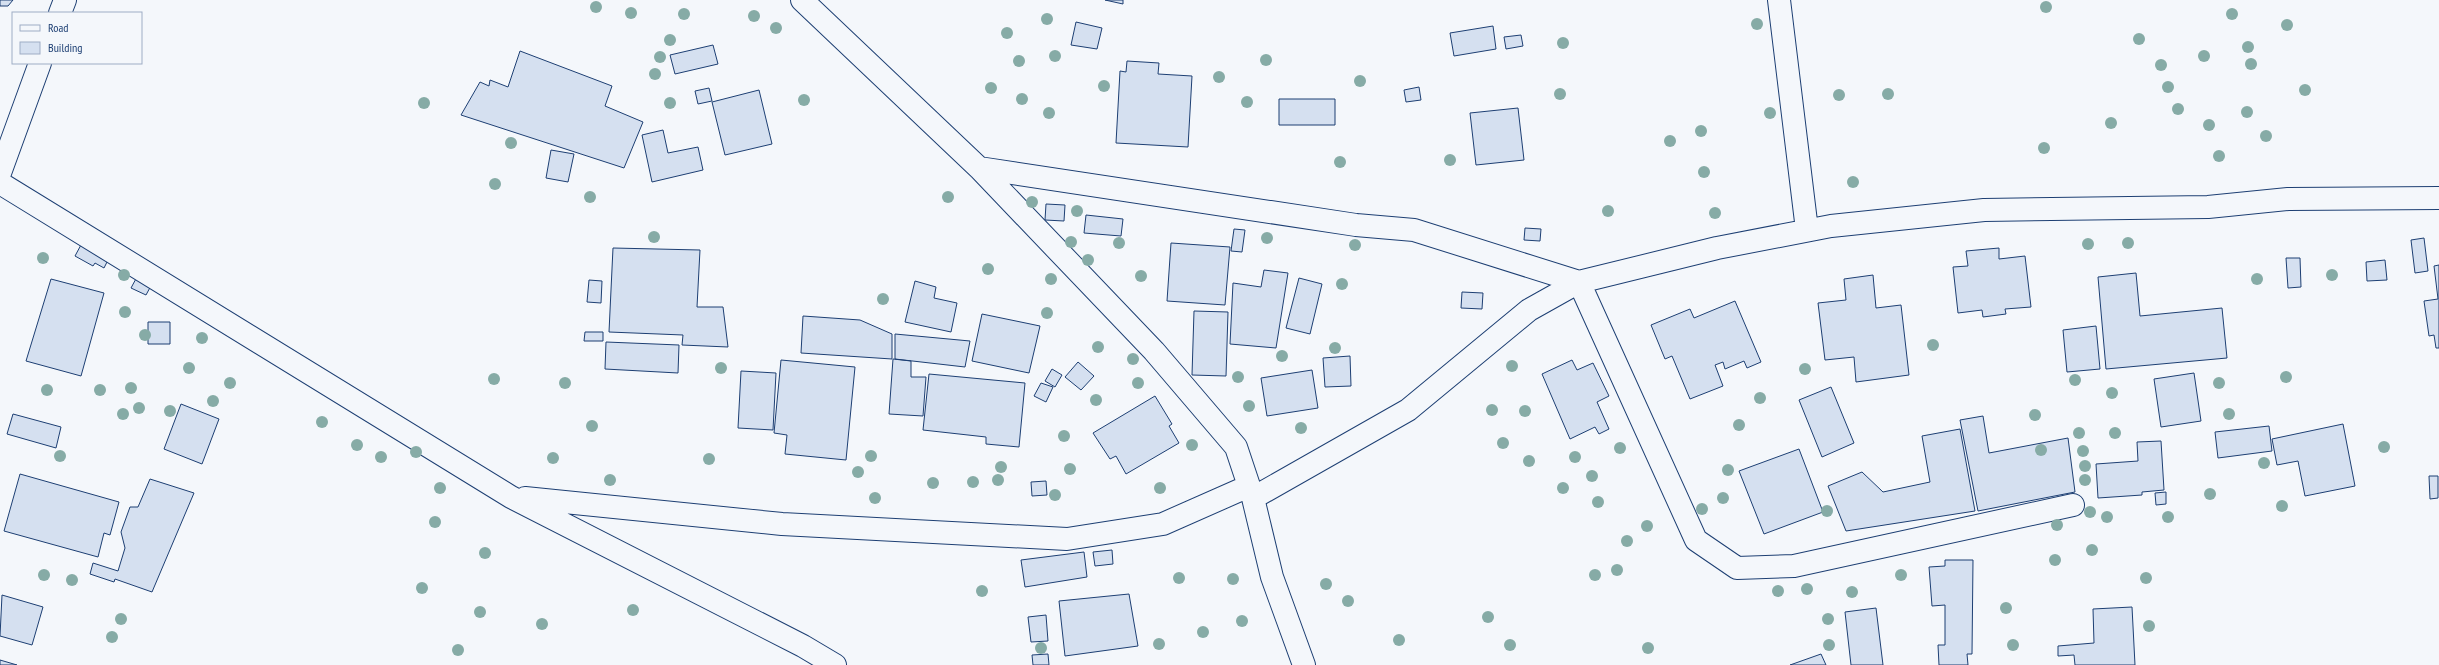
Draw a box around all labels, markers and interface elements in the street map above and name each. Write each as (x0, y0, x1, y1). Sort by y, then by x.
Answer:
legend (12, 12, 142, 64)
text: Road (48, 20, 68, 35)
text: Building (48, 40, 83, 55)

